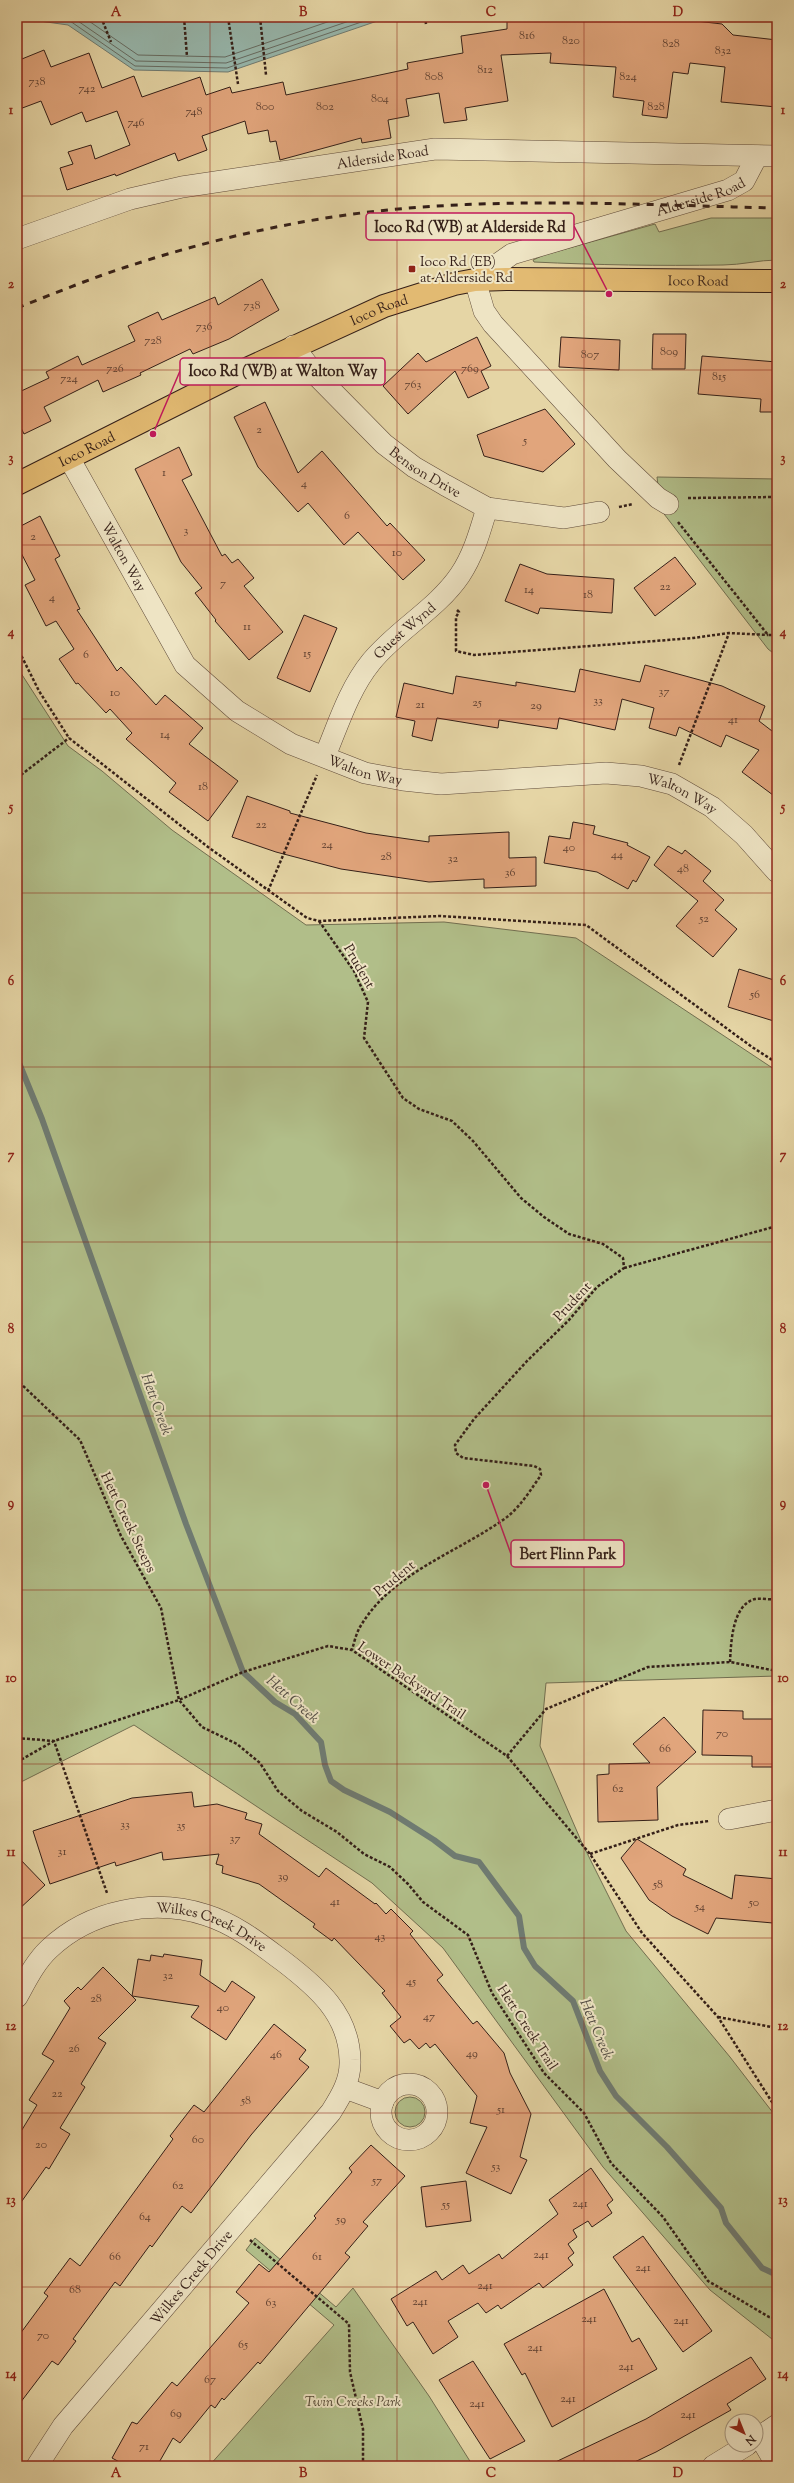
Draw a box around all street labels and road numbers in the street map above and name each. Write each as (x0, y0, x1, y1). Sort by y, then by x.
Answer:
street label: Alderside Road (335, 142, 430, 176)
street label: Alderside Road (654, 174, 750, 223)
street label: Ioco Road (668, 272, 729, 293)
street label: Ioco Road (348, 291, 411, 332)
street label: Ioco Road (56, 428, 119, 473)
street label: Benson Drive (384, 443, 464, 504)
street label: Walton Way (95, 519, 150, 596)
street label: Guest Wynd (370, 599, 441, 665)
street label: Walton Way (324, 751, 404, 792)
street label: Walton Way (645, 770, 721, 820)
street label: Prudent (338, 941, 379, 993)
street label: Prudent (550, 1278, 597, 1327)
street label: Hett Creek Steeps (94, 1469, 160, 1576)
street label: Prudent (370, 1556, 420, 1603)
street label: Lower Backyard Trail (353, 1638, 469, 1725)
street label: Wilkes Creek Drive (156, 1899, 270, 1958)
street label: Hett Creek Trail (491, 1981, 562, 2075)
street label: Wilkes Creek Drive (147, 2226, 238, 2330)

